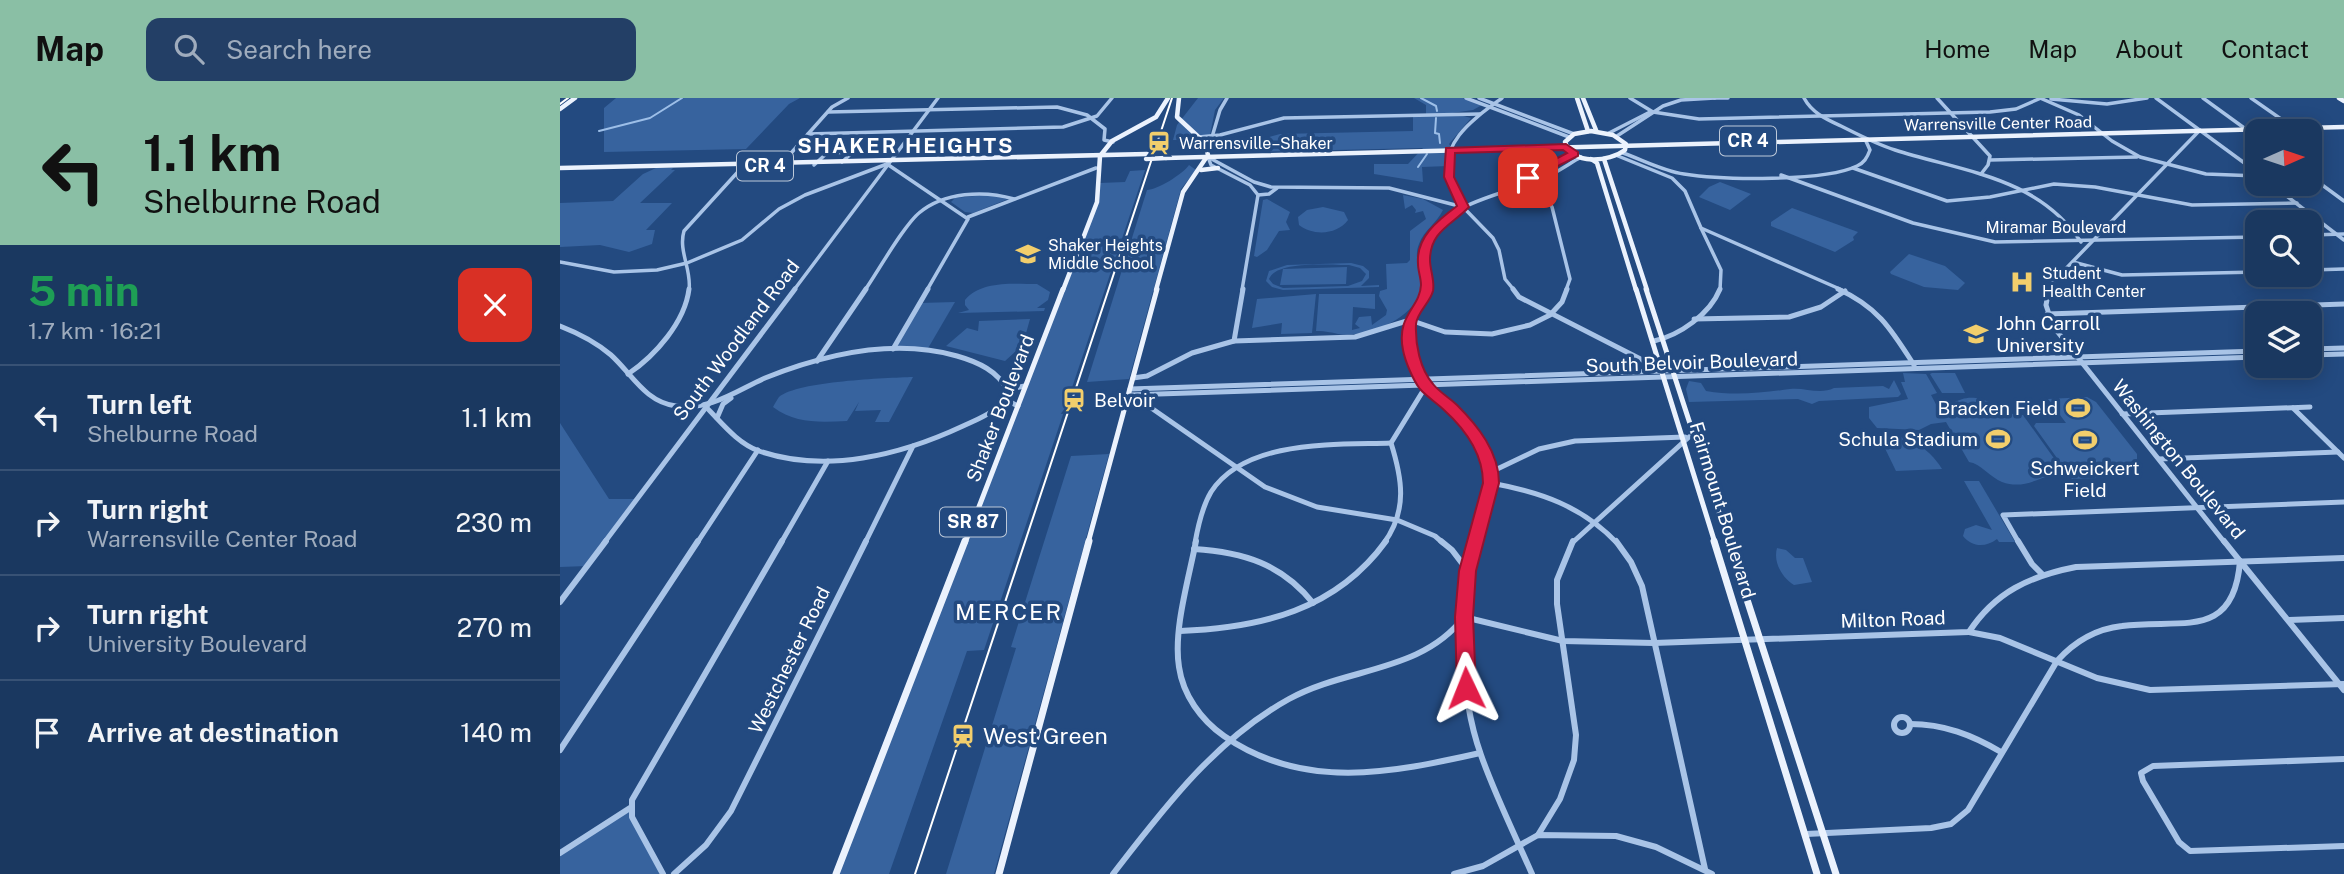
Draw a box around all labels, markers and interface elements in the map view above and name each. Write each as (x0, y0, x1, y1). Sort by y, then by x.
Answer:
search box (146, 18, 636, 81)
text: Map (35, 30, 104, 68)
icon: search (170, 30, 208, 68)
text: Search here (226, 34, 372, 65)
text: Home (1924, 35, 1990, 63)
text: Map (2028, 35, 2077, 63)
text: About (2115, 35, 2183, 63)
text: Contact (2221, 35, 2309, 63)
street label: Warrensville Center Road (1904, 112, 2092, 135)
north arrow (2245, 119, 2322, 196)
map controls (2245, 119, 2322, 378)
text: 1.1 km (143, 124, 281, 182)
icon: left (28, 126, 119, 217)
road number: CR 4 (1720, 126, 1776, 156)
station icon: Warrensville–Shaker (1145, 129, 1173, 157)
district label: SHAKER HEIGHTS (797, 133, 1015, 158)
place label: Warrensville–Shaker (1179, 134, 1333, 153)
pin (1498, 148, 1558, 208)
road number: CR 4 (737, 152, 793, 180)
icon: arrive (1509, 159, 1547, 197)
text: Shelburne Road (143, 183, 381, 220)
button: search (2245, 210, 2322, 287)
street label: Miramar Boulevard (1986, 218, 2126, 237)
place label: Shaker Heights Middle School (1048, 236, 1163, 273)
school or university icon: Shaker Heights Middle School (1014, 240, 1042, 268)
street label: South Woodland Road (668, 255, 804, 425)
place label: Student Health Center (2042, 264, 2146, 301)
text: 5 min (28, 266, 140, 315)
button: close (458, 268, 532, 342)
hospital icon: Student Health Center (2008, 268, 2036, 296)
button: layers (2245, 301, 2322, 378)
place label: John Carroll University (1996, 312, 2101, 356)
text: 1.7 km · 16:21 (28, 317, 162, 344)
school or university icon: John Carroll University (1962, 320, 1990, 348)
street label: Shaker Boulevard (962, 331, 1038, 485)
street label: South Belvoir Boulevard (1585, 347, 1799, 377)
street label: Washington Boulevard (2108, 375, 2250, 543)
station icon: Belvoir (1060, 386, 1088, 414)
text: Turn left (87, 389, 192, 420)
place label: Belvoir (1094, 389, 1155, 411)
sports icon: Bracken Field (2064, 394, 2092, 422)
place label: Bracken Field (1938, 397, 2058, 419)
icon: left (28, 399, 66, 437)
text: 1.1 km (462, 402, 532, 433)
street label: Fairmount Boulevard (1686, 419, 1760, 601)
text: Shelburne Road (87, 420, 258, 447)
sports icon: Schula Stadium (1984, 425, 2012, 453)
sports icon: Schweickert Field (2071, 426, 2099, 454)
place label: Schula Stadium (1838, 428, 1978, 450)
place label: Schweickert Field (2030, 457, 2140, 501)
text: Turn right (87, 494, 209, 525)
icon: right (28, 504, 66, 542)
text: 230 m (456, 507, 532, 538)
road number: SR 87 (940, 508, 1006, 536)
text: Warrensville Center Road (87, 525, 357, 552)
street label: Westchester Road (744, 583, 834, 737)
district label: MERCER (955, 598, 1063, 625)
text: Turn right (87, 599, 209, 630)
street label: Milton Road (1840, 606, 1946, 632)
icon: right (28, 609, 66, 647)
text: 270 m (457, 612, 532, 643)
text: University Boulevard (87, 630, 307, 657)
position arrow (1429, 651, 1503, 725)
icon: arrive (28, 714, 66, 752)
text: Arrive at destination (87, 717, 339, 748)
text: 140 m (460, 717, 532, 748)
station icon: West Green (949, 722, 977, 750)
place label: West Green (983, 722, 1108, 749)

